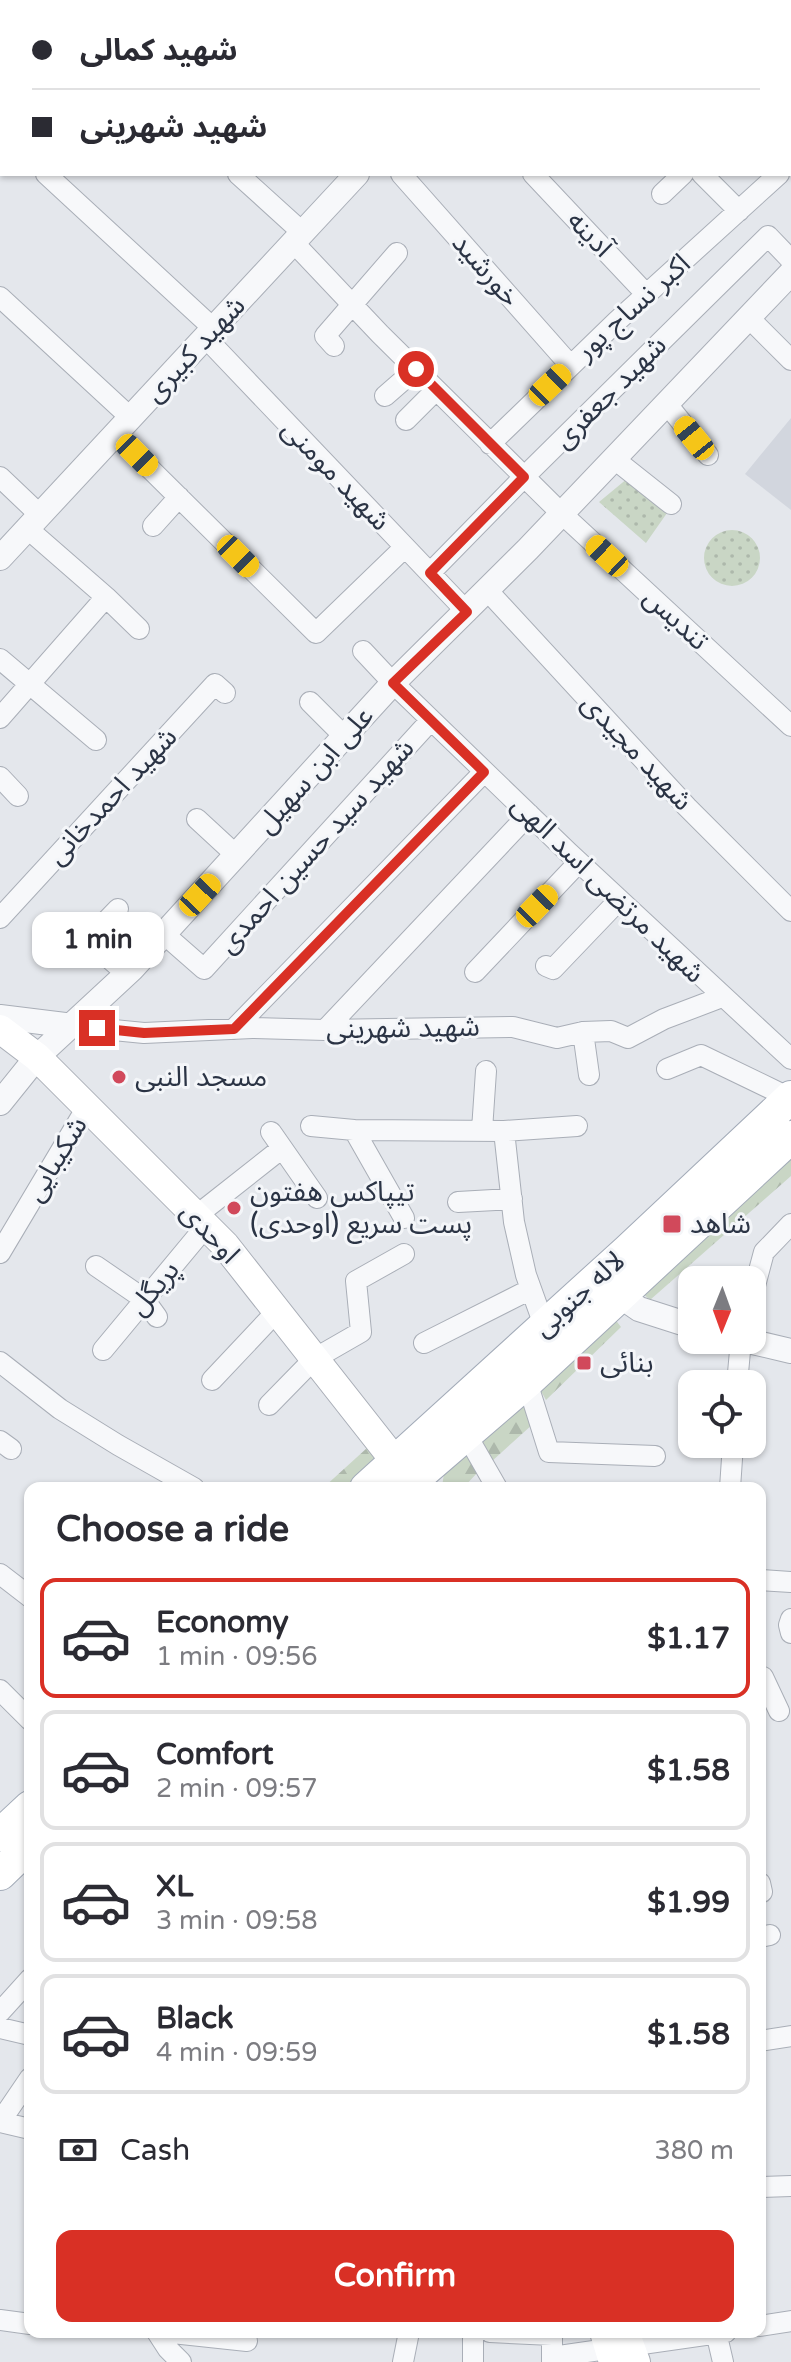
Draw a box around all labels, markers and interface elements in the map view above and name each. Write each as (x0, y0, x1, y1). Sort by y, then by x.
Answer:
text: شهید کمالی (80, 32, 238, 69)
text: شهید شهرینی (80, 109, 267, 146)
street label: آدینه (560, 204, 621, 266)
street label: خورشید (445, 226, 527, 314)
street label: اکبر نساج پور (568, 247, 699, 370)
street label: شهید کبیری (137, 289, 253, 409)
street label: شهید جعفری (546, 328, 674, 456)
route start (398, 351, 434, 387)
car (524, 360, 576, 410)
street label: شهید مومنی (275, 412, 397, 538)
car (670, 412, 718, 464)
car (112, 430, 162, 480)
car (213, 531, 263, 581)
car (581, 531, 633, 581)
street label: تندیس (636, 580, 716, 658)
street label: شهید مجیدی (574, 686, 700, 818)
street label: علی ابن سهیل (249, 699, 381, 841)
street label: شهید احمدخانی (40, 720, 184, 872)
street label: شهید سید حسین احمدی (211, 732, 421, 960)
street label: شهید مرتضی اسد الهی (504, 788, 712, 990)
car (175, 869, 225, 921)
car (512, 880, 562, 932)
callout: 1 min (31, 912, 163, 968)
text: 1 min (63, 924, 133, 955)
route end (79, 1010, 115, 1046)
street label: شهید شهرینی (326, 1010, 480, 1046)
place label: مسجد النبی (135, 1060, 267, 1094)
marker: مسجد النبی (110, 1068, 128, 1086)
street label: شکیبایی (17, 1110, 95, 1208)
place label: تیپاکس هفتون (اوحدی) پست سریع (250, 1175, 472, 1244)
street label: اوحدی (173, 1195, 247, 1271)
marker: تیپاکس هفتون (اوحدی) پست سریع (225, 1199, 243, 1217)
place label: شاهد (690, 1207, 751, 1241)
marker: شاهد (661, 1213, 683, 1235)
street label: لاله جنوبی (526, 1244, 632, 1344)
street label: پریگل (121, 1253, 187, 1323)
north arrow (678, 1266, 766, 1354)
map controls (678, 1266, 766, 1458)
place label: بنائی (600, 1346, 653, 1380)
marker: بنائی (575, 1354, 593, 1372)
button: locate (678, 1370, 766, 1458)
text: Choose a ride (56, 1508, 289, 1551)
icon: car (60, 1602, 132, 1674)
text: Economy (156, 1604, 289, 1641)
text: $1.17 (647, 1620, 730, 1657)
text: 1 min · 09:56 (156, 1641, 318, 1672)
icon: car (60, 1734, 132, 1806)
text: Comfort (156, 1736, 274, 1773)
text: $1.58 (647, 1752, 730, 1789)
text: 2 min · 09:57 (156, 1773, 318, 1804)
icon: car (60, 1866, 132, 1938)
text: XL (156, 1868, 193, 1905)
text: $1.99 (647, 1884, 730, 1921)
text: 3 min · 09:58 (156, 1905, 318, 1936)
icon: car (60, 1998, 132, 2070)
text: Black (156, 2000, 233, 2037)
text: $1.58 (647, 2016, 730, 2053)
text: 4 min · 09:59 (156, 2037, 318, 2068)
icon: cash (56, 2128, 100, 2172)
text: Cash (120, 2132, 190, 2169)
text: 380 m (654, 2135, 734, 2166)
button: Confirm (56, 2230, 734, 2322)

